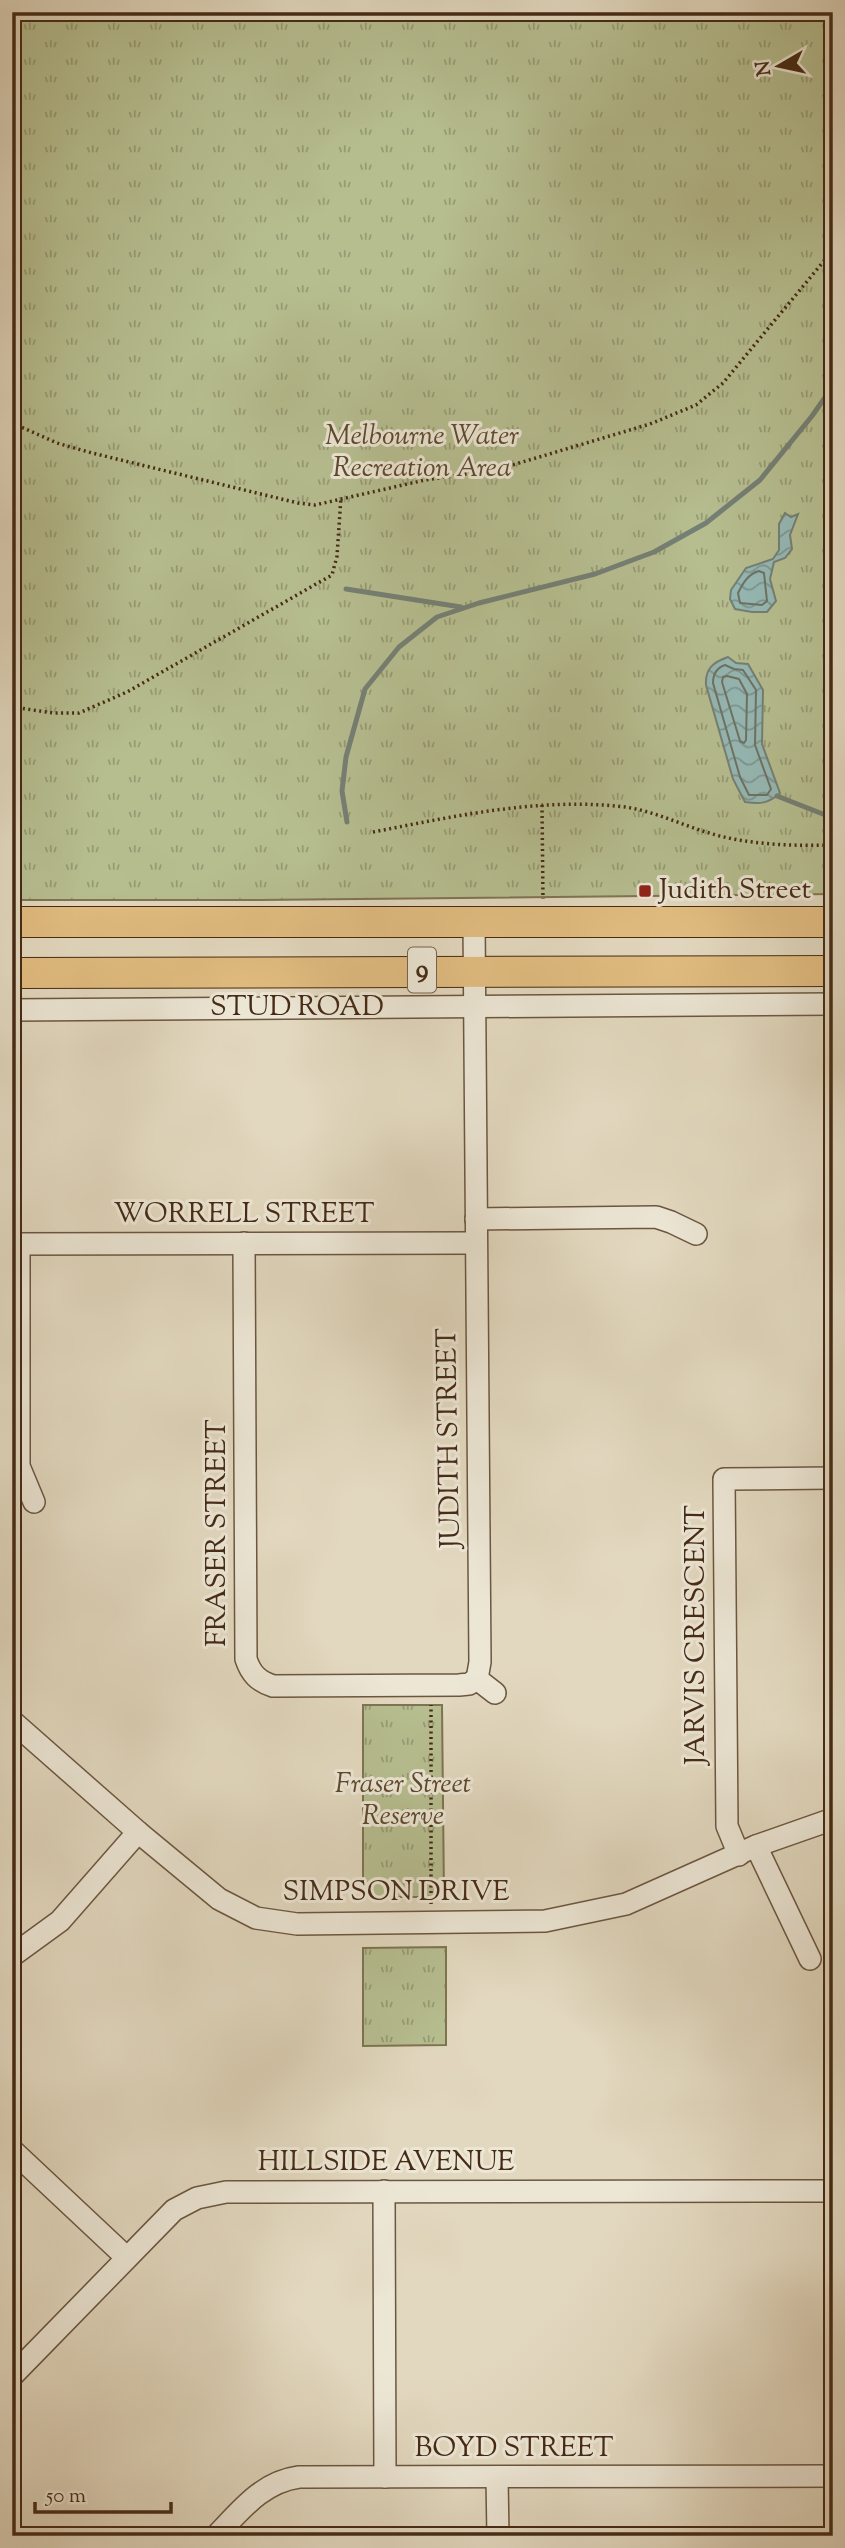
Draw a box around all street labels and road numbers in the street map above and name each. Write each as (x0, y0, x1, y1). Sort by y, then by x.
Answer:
road number: 9 (408, 948, 436, 993)
street label: STUD ROAD (210, 988, 384, 1028)
street label: WORRELL STREET (113, 1195, 375, 1235)
street label: JUDITH STREET (428, 1327, 472, 1550)
street label: FRASER STREET (198, 1419, 238, 1647)
street label: JARVIS CRESCENT (677, 1505, 717, 1767)
street label: SIMPSON DRIVE (283, 1873, 509, 1913)
street label: HILLSIDE AVENUE (258, 2143, 514, 2183)
street label: BOYD STREET (415, 2429, 614, 2469)

